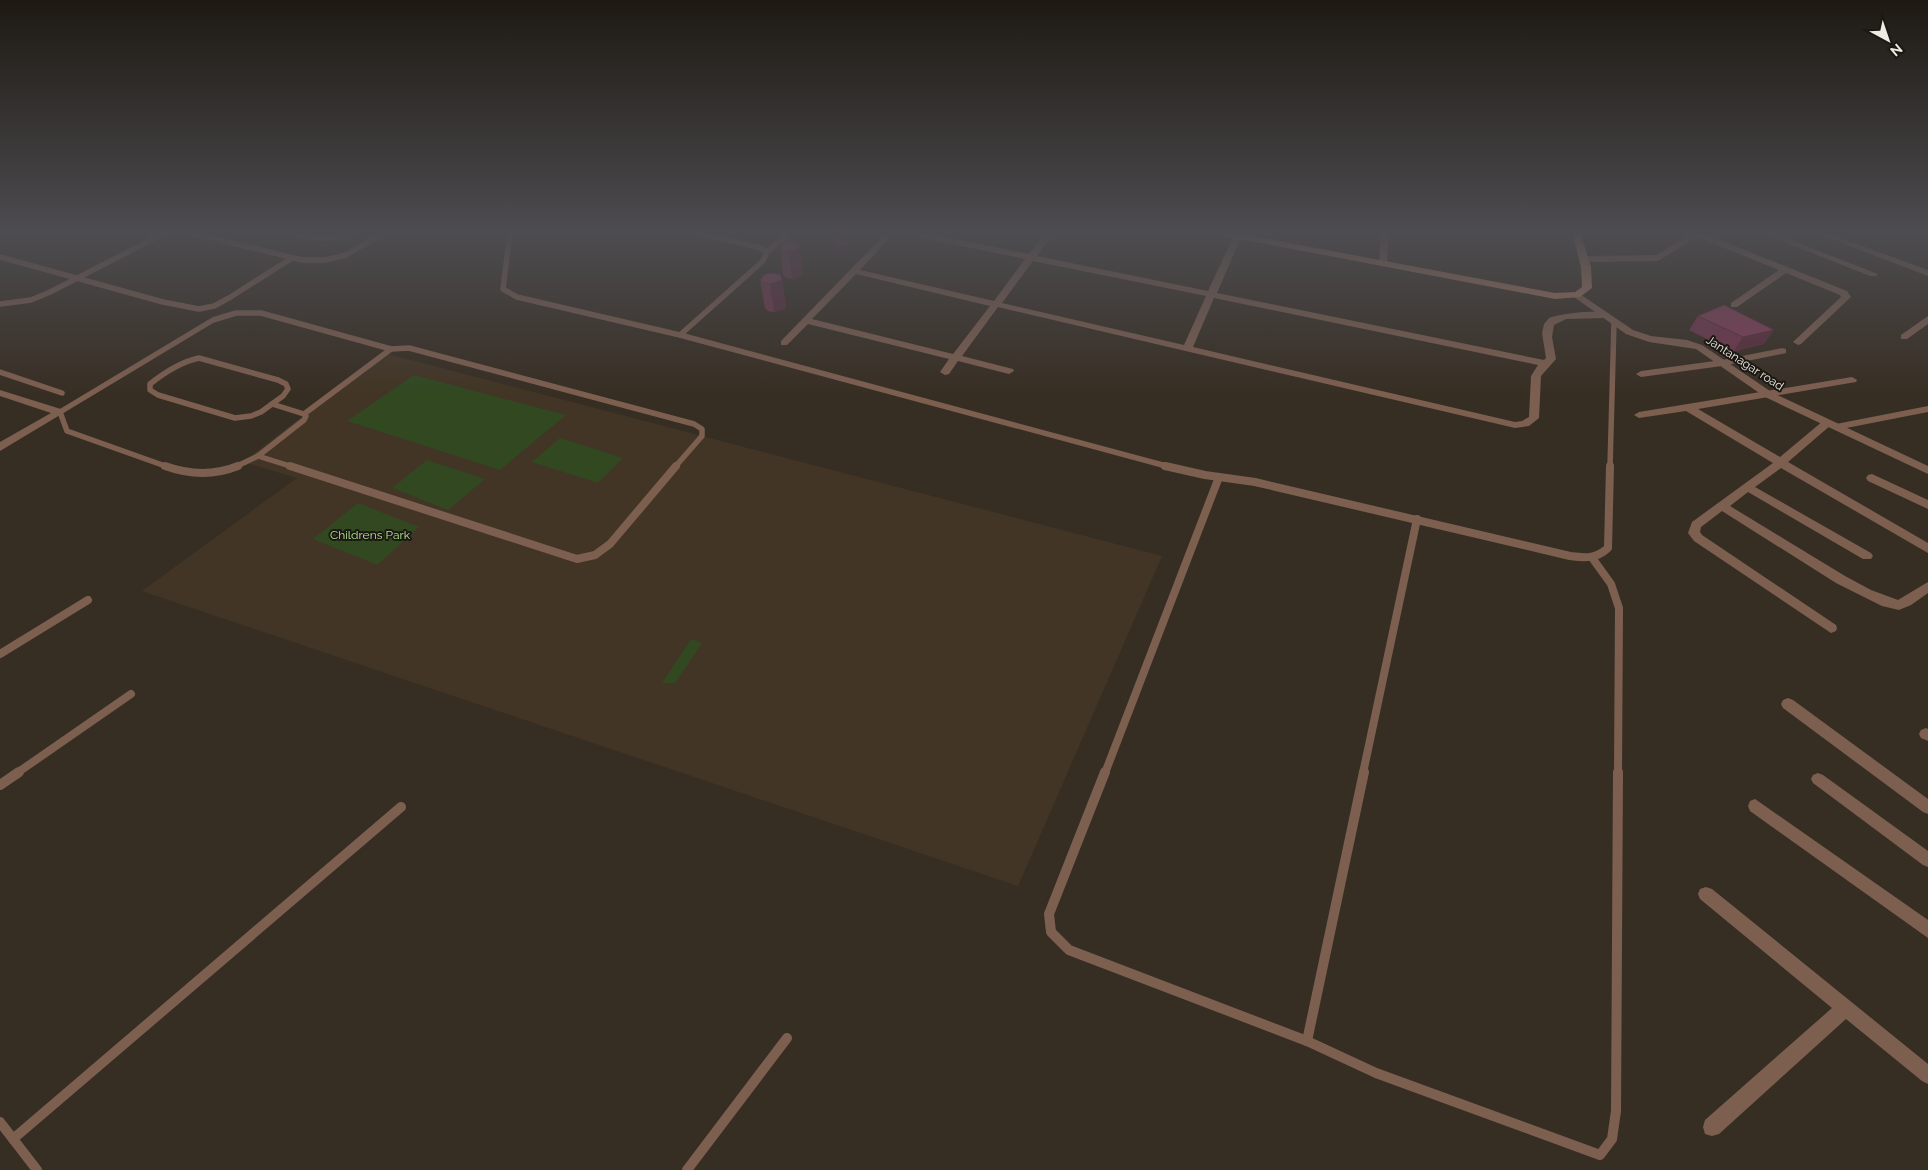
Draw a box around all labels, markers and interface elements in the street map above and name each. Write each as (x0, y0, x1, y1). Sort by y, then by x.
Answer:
north arrow (1863, 15, 1913, 65)
text: N (1887, 40, 1906, 60)
street label: Jantanagar road (1704, 333, 1786, 393)
park label: Childrens Park (330, 528, 411, 542)

